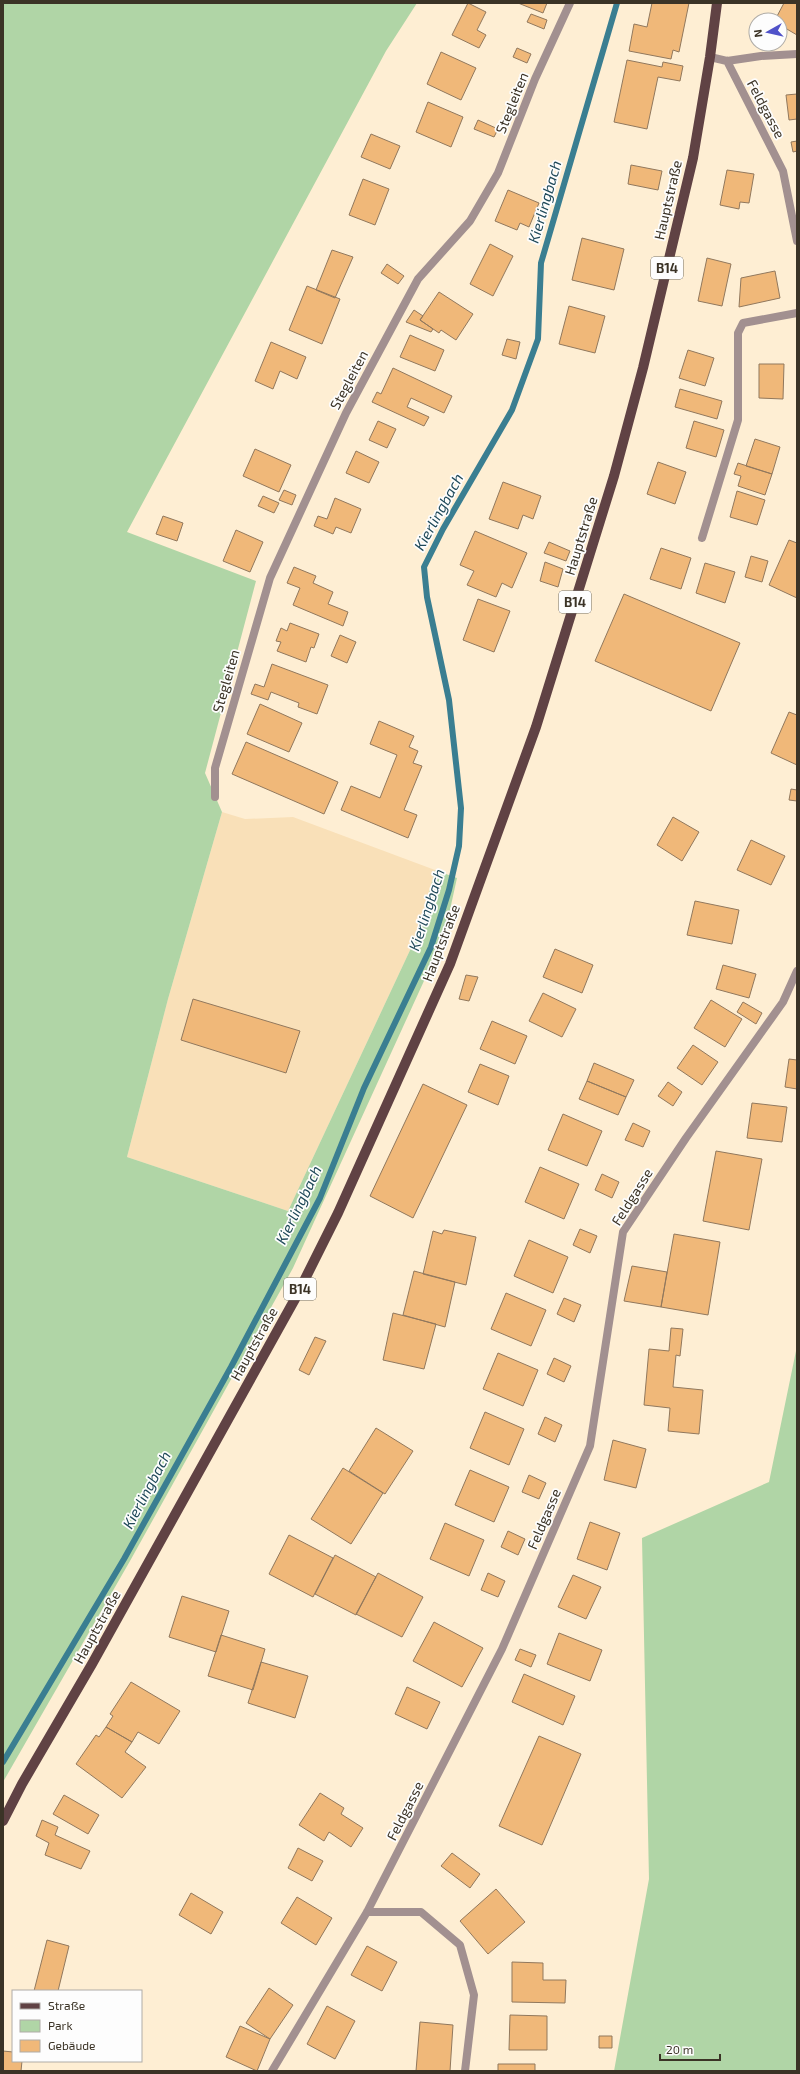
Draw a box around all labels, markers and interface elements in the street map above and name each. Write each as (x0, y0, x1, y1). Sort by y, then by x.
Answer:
north arrow (748, 12, 788, 52)
text: N (751, 29, 765, 38)
street label: Stegleiten (492, 70, 532, 136)
street label: Feldgasse (744, 76, 789, 141)
water label: Kierlingbach (524, 158, 564, 245)
street label: Hauptstraße (650, 158, 685, 241)
road number: B14 (651, 257, 683, 279)
street label: Stegleiten (326, 347, 371, 412)
water label: Kierlingbach (410, 470, 467, 553)
street label: Hauptstraße (561, 495, 601, 577)
road number: B14 (559, 591, 591, 613)
street label: Stegleiten (208, 647, 243, 714)
water label: Kierlingbach (404, 866, 448, 953)
street label: Hauptstraße (418, 902, 463, 984)
water label: Kierlingbach (271, 1162, 325, 1247)
street label: Feldgasse (607, 1165, 656, 1228)
road number: B14 (284, 1278, 316, 1300)
street label: Hauptstraße (226, 1304, 281, 1383)
water label: Kierlingbach (118, 1448, 174, 1531)
street label: Feldgasse (523, 1486, 564, 1552)
street label: Hauptstraße (69, 1587, 124, 1666)
street label: Feldgasse (382, 1778, 427, 1843)
legend (12, 1990, 142, 2062)
text: Straße (48, 1998, 85, 2012)
text: Park (48, 2018, 73, 2032)
scale bar (660, 2036, 720, 2062)
text: Gebäude (48, 2038, 96, 2052)
text: 20 m (666, 2042, 693, 2056)

